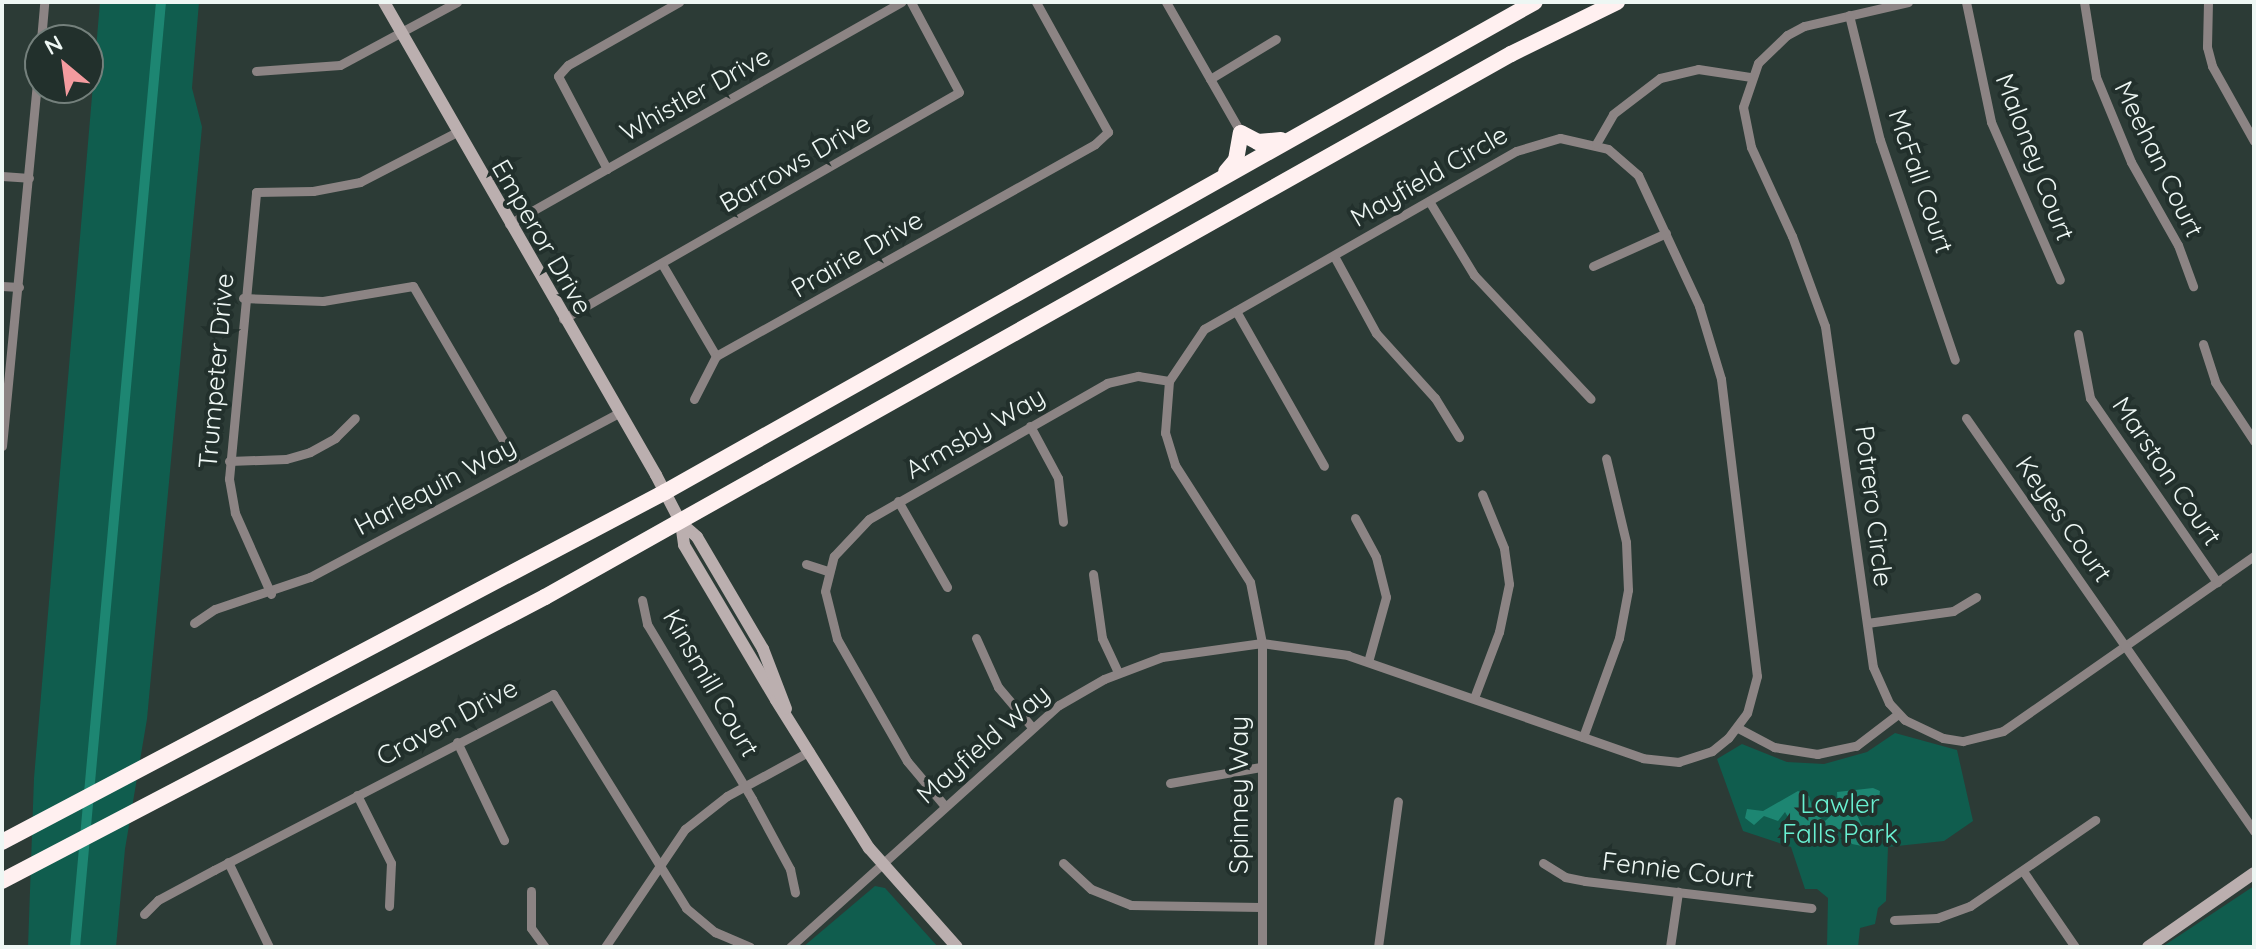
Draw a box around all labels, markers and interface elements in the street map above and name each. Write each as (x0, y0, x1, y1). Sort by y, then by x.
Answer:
north arrow (24, 24, 104, 104)
text: N (39, 29, 67, 61)
street label: Whistler Drive (615, 40, 775, 148)
street label: Maloney Court (1989, 69, 2081, 245)
street label: Meehan Court (2108, 76, 2210, 242)
street label: McFall Court (1882, 105, 1960, 257)
street label: Barrows Drive (714, 107, 876, 219)
street label: Mayfield Circle (1345, 118, 1513, 234)
street label: Emperor Drive (485, 154, 599, 320)
street label: Prairie Drive (786, 204, 928, 304)
street label: Trumpeter Drive (192, 272, 240, 470)
street label: Armsby Way (900, 381, 1050, 485)
street label: Marston Court (2106, 391, 2228, 551)
street label: Potrero Circle (1849, 424, 1899, 588)
street label: Harlequin Way (349, 430, 521, 542)
street label: Keyes Court (2009, 450, 2119, 588)
street label: Kinsmill Court (656, 604, 766, 762)
street label: Craven Drive (371, 672, 523, 772)
street label: Mayfield Way (910, 678, 1056, 810)
street label: Spinney Way (1223, 716, 1255, 874)
park label: Lawler Falls Park (1782, 788, 1898, 850)
street label: Fennie Court (1600, 845, 1756, 895)

